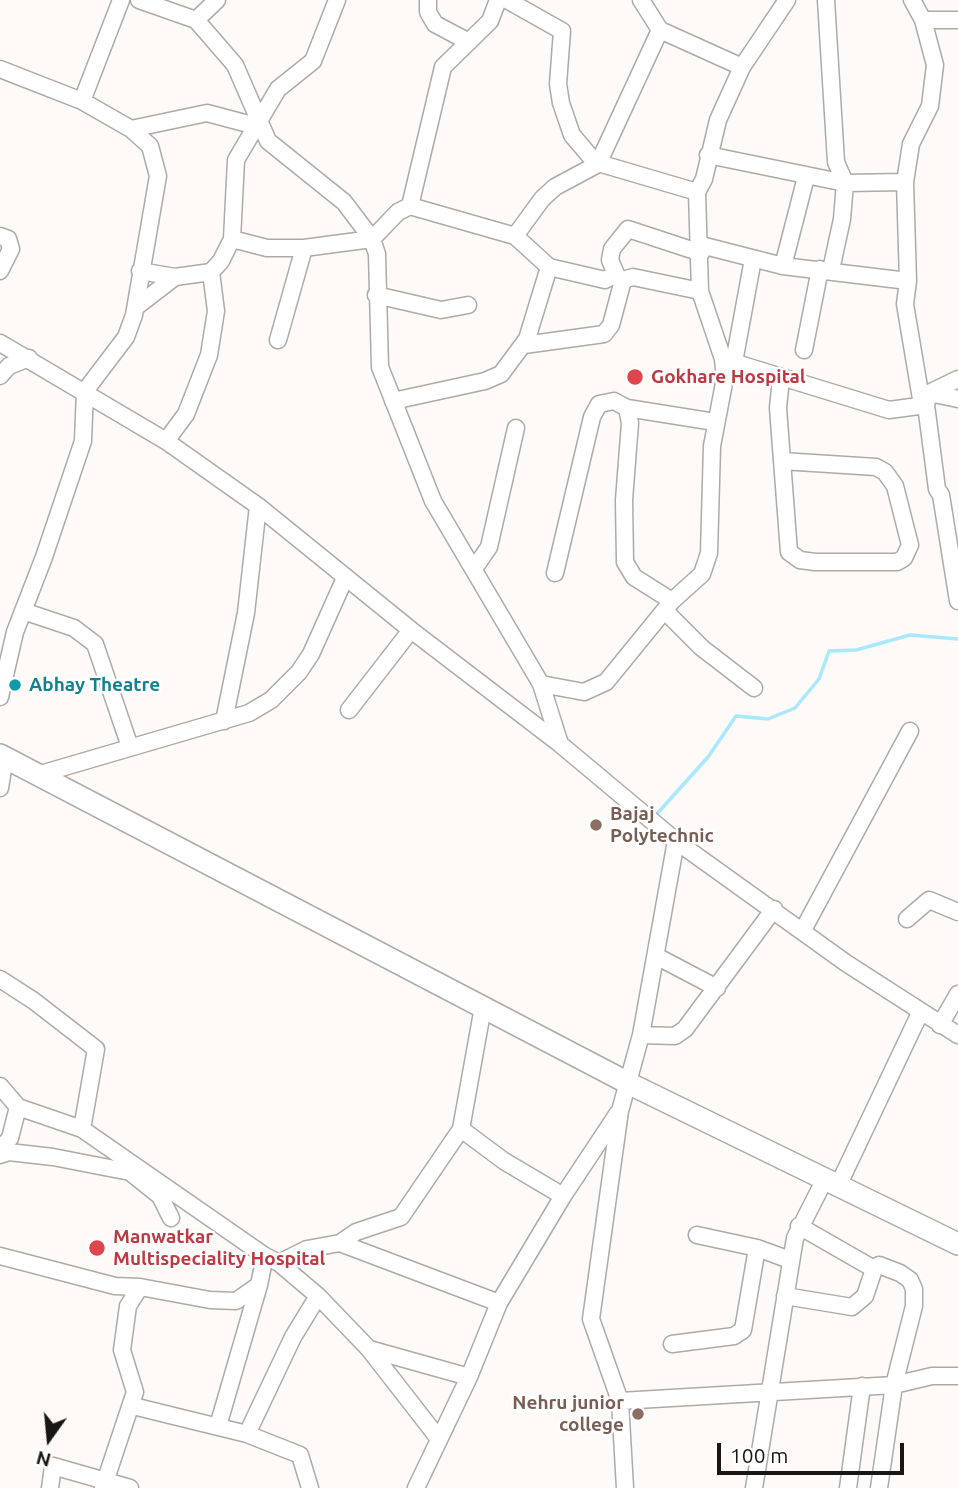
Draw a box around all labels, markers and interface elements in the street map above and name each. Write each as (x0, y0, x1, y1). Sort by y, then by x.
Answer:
place label: Gokhare Hospital (651, 366, 806, 388)
marker: Gokhare Hospital (625, 367, 645, 387)
place label: Abhay Theatre (29, 674, 160, 696)
marker: Abhay Theatre (7, 677, 23, 693)
place label: Bajaj Polytechnic (610, 803, 714, 847)
marker: Bajaj Polytechnic (588, 817, 604, 833)
place label: Manwatkar Multispeciality Hospital (113, 1226, 325, 1270)
marker: Manwatkar Multispeciality Hospital (87, 1238, 107, 1258)
place label: Nehru junior college (512, 1392, 624, 1436)
north arrow (14, 1404, 84, 1474)
marker: Nehru junior college (630, 1406, 646, 1422)
scale bar (720, 1428, 907, 1472)
text: 100 m (730, 1443, 788, 1467)
text: N (34, 1447, 53, 1472)

